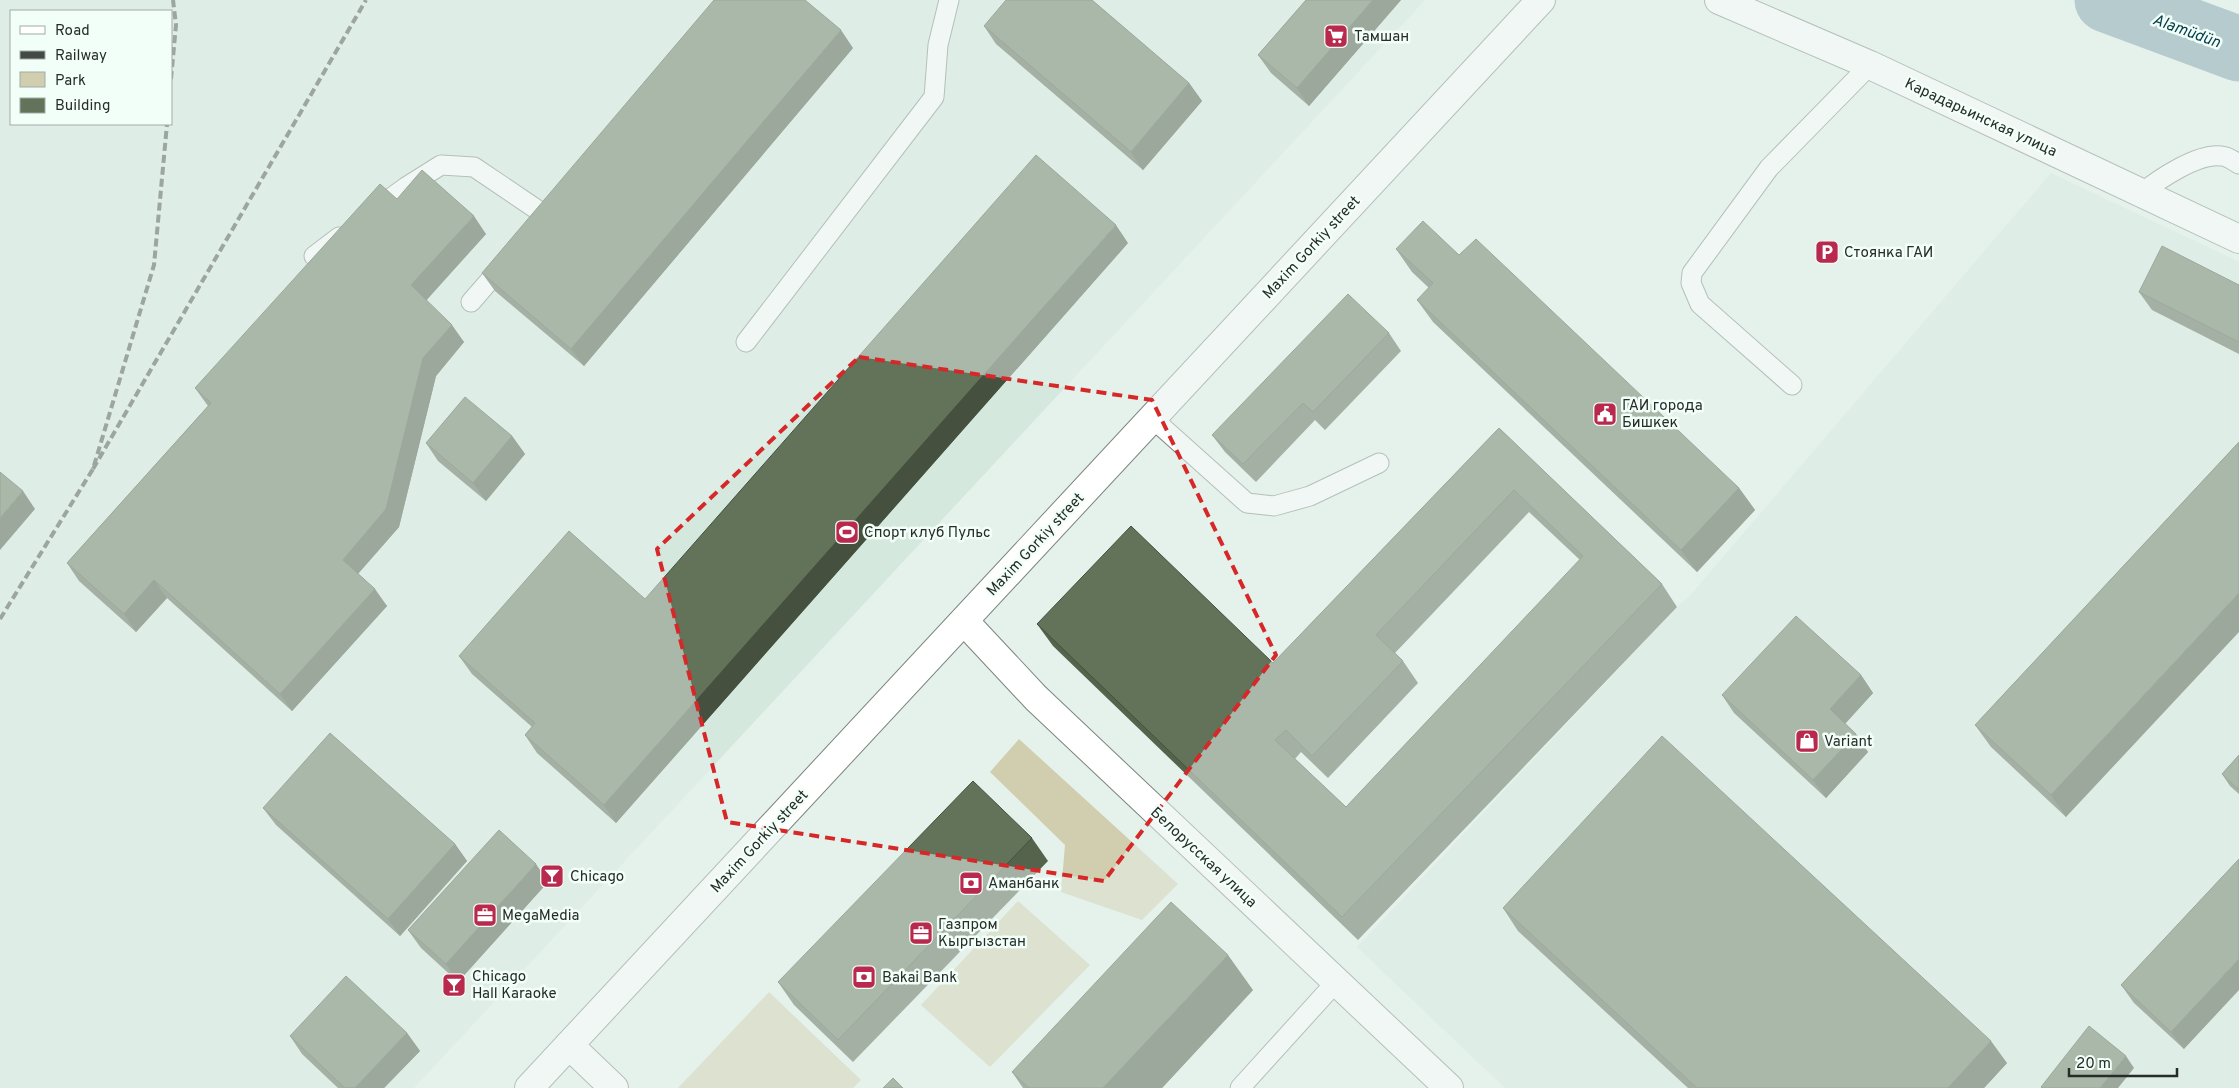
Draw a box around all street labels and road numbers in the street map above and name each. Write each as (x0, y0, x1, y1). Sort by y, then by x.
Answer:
street label: Карадарьинская улица (1901, 75, 2060, 162)
street label: Maxim Gorkiy street (1259, 192, 1365, 304)
street label: Maxim Gorkiy street (983, 489, 1089, 601)
street label: Maxim Gorkiy street (707, 786, 813, 898)
street label: Белорусская улица (1146, 804, 1260, 912)

